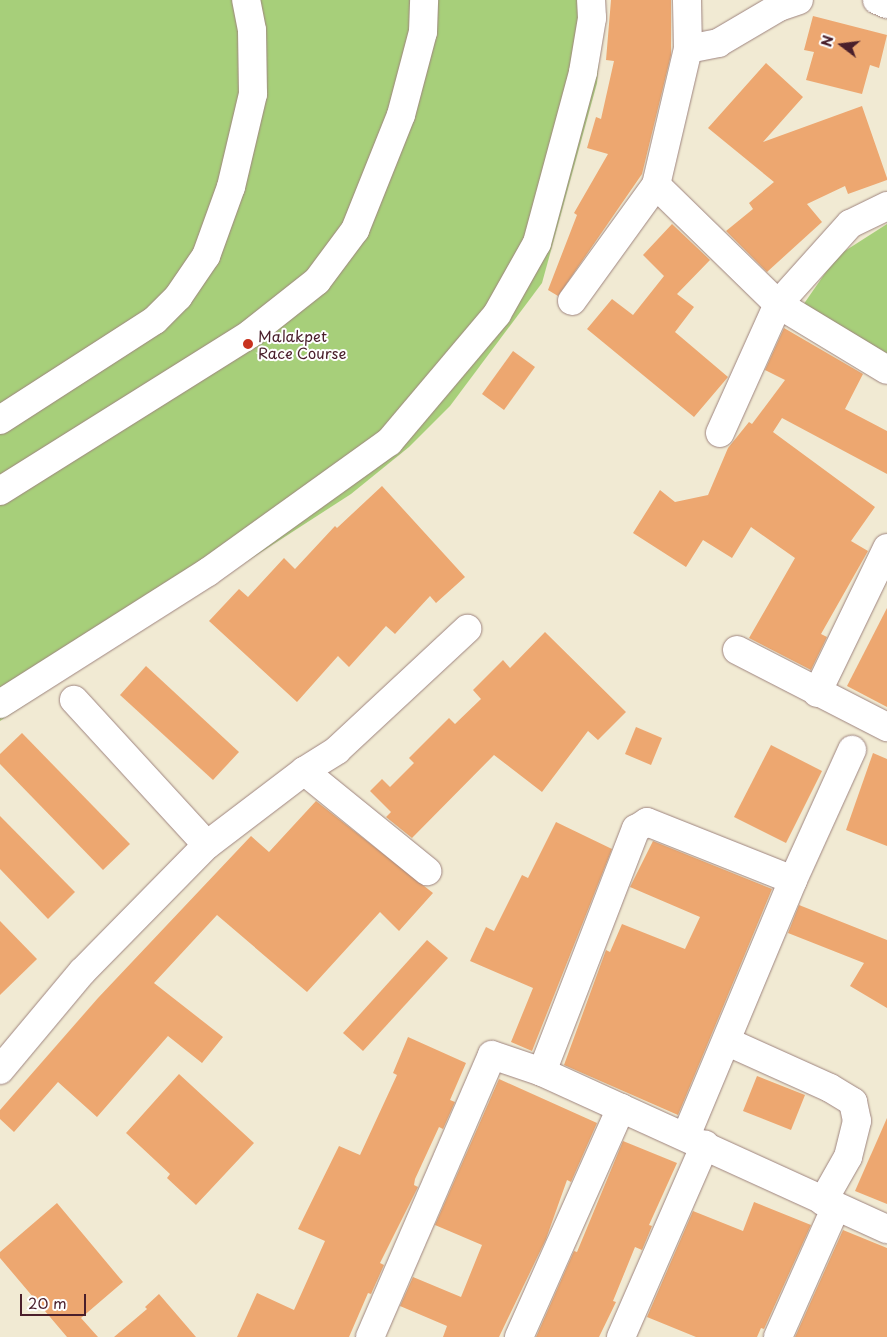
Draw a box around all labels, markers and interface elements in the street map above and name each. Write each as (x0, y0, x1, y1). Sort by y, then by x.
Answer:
north arrow (817, 20, 867, 70)
text: N (815, 33, 839, 49)
place label: Malakpet Race Course (258, 326, 348, 361)
marker: Malakpet Race Course (242, 338, 254, 350)
scale bar (22, 1284, 89, 1316)
text: 20 m (28, 1291, 67, 1314)

